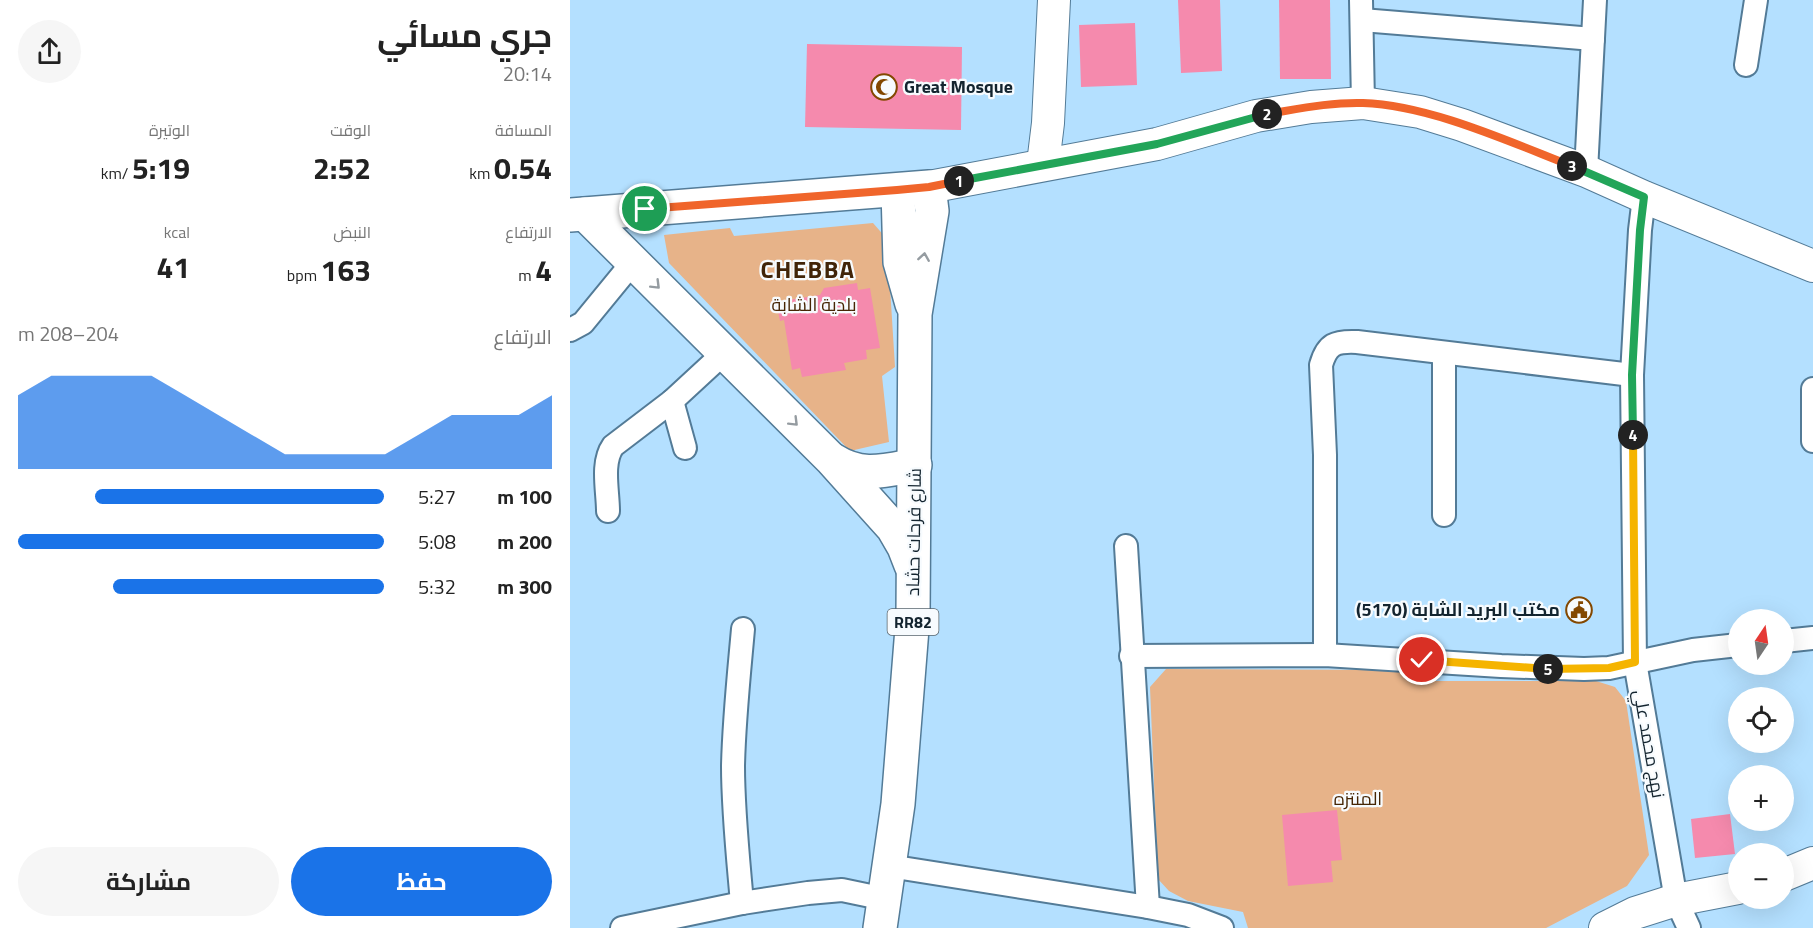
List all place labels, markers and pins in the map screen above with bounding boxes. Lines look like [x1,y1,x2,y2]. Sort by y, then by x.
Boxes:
mosque icon: Great Mosque [869,72,899,102]
place label: Great Mosque [904,73,1013,100]
pin: 2 [1252,99,1282,129]
pin: 3 [1557,151,1587,181]
pin: 1 [944,166,974,196]
pin [619,183,670,234]
pin: 4 [1618,420,1648,450]
public building icon: مكتب البريد الشابة (5170) [1564,595,1594,625]
place label: مكتب البريد الشابة (5170) [1356,596,1560,623]
pin [1396,634,1447,685]
pin: 5 [1533,654,1563,684]

